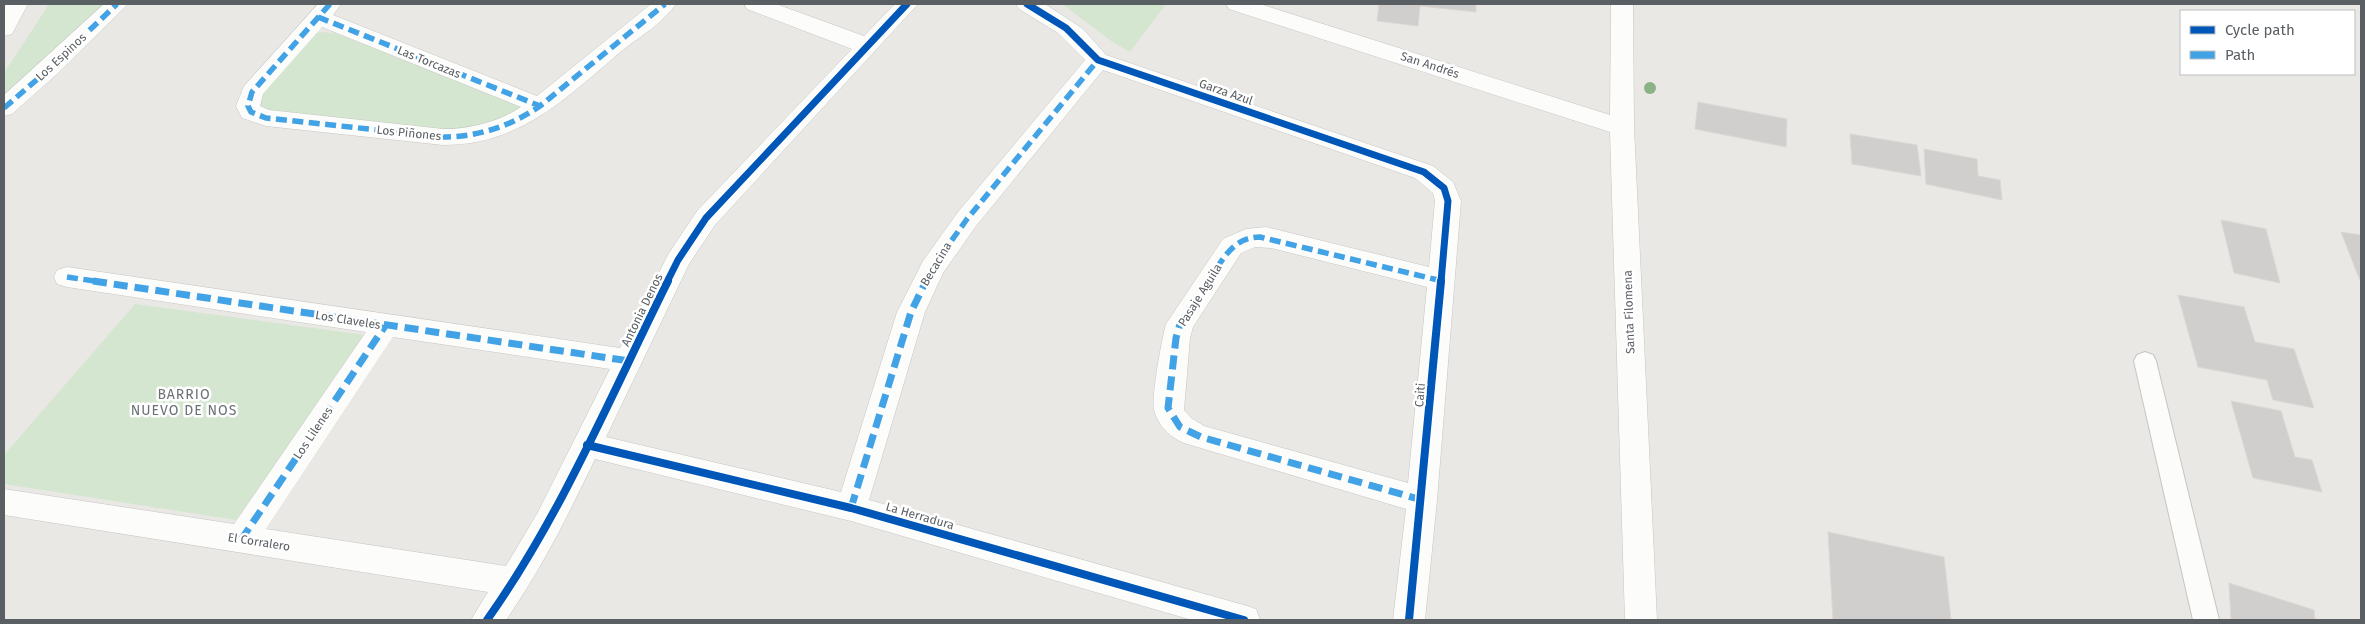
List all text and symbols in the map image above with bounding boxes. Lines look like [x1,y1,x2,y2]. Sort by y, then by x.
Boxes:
legend [2180,10,2355,75]
text: Cycle path [2225,21,2295,39]
street label: Los Espinos [33,30,89,84]
street label: Las Torcazas [395,43,463,81]
text: Path [2225,46,2255,64]
street label: San Andrés [1399,49,1461,81]
street label: Garza Azul [1197,76,1255,108]
street label: Los Piñones [376,123,442,143]
street label: Becacina [917,240,955,288]
street label: Pasaje Aguila [1175,261,1225,329]
street label: Santa Filomena [1621,270,1637,354]
street label: Antonia Denos [618,271,666,349]
street label: Los Claveles [314,308,382,332]
street label: Caiti [1412,382,1428,408]
district label: BARRIO NUEVO DE NOS [131,386,237,419]
street label: Los Lilenes [290,404,336,462]
street label: La Herradura [884,500,956,532]
street label: El Corralero [227,530,291,554]

